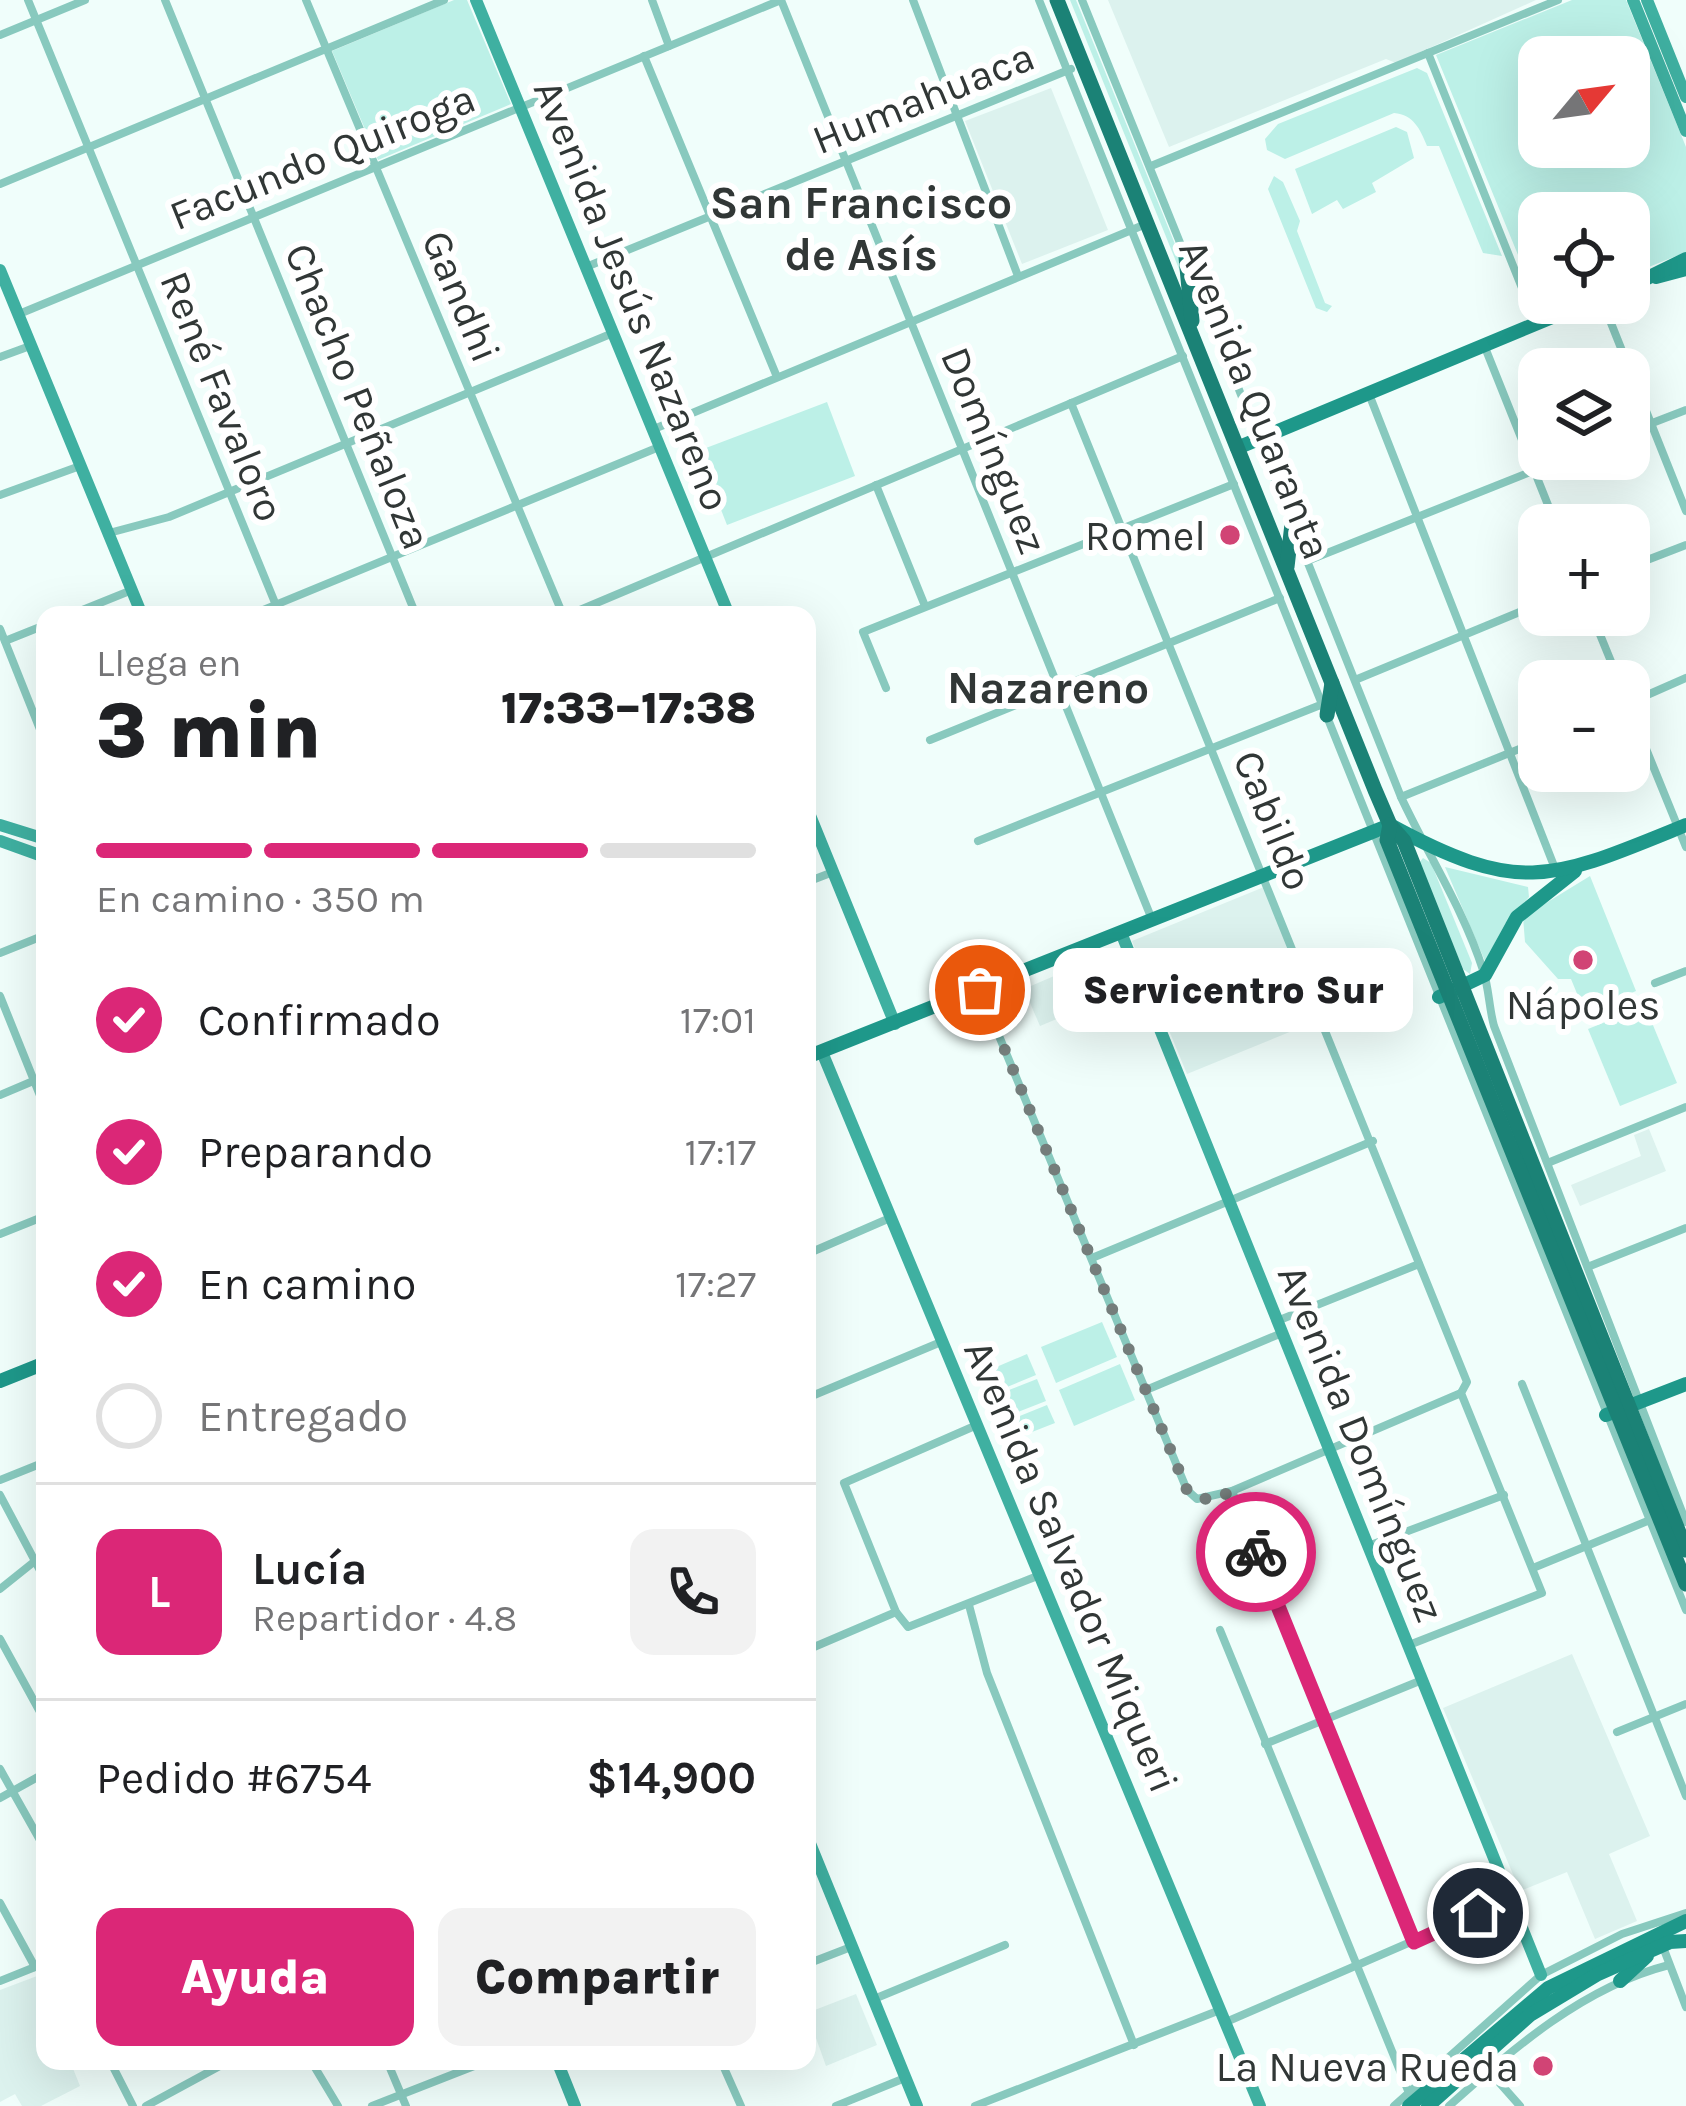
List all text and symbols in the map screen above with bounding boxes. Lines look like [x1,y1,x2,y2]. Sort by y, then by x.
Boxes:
street label: Humahuaca [805,31,1042,165]
north arrow [1518,36,1650,168]
map controls [1518,36,1650,792]
street label: Facundo Quiroga [162,73,482,241]
street label: Avenida Jesús Nazareno [523,73,741,518]
district label: San Francisco de Asís [710,177,1012,281]
button: locate [1518,192,1650,324]
street label: Gandhi [411,223,511,370]
street label: Avenida Quaranta [1168,232,1342,566]
street label: Chacho Peñaloza [274,236,442,557]
street label: René Favaloro [149,264,295,529]
street label: Domínguez [930,340,1058,561]
button: layers [1518,348,1650,480]
button: + [1518,504,1650,636]
place label: Romel [1085,511,1206,561]
marker: Romel [1217,522,1243,548]
text: Llega en [96,640,242,686]
button: − [1518,660,1650,792]
district label: Nazareno [947,662,1149,714]
text: 17:33–17:38 [501,682,756,734]
text: 3 min [96,685,321,777]
street label: Cabildo [1223,743,1324,897]
text: En camino · 350 m [96,876,425,922]
pin [929,939,1031,1041]
marker: Nápoles [1570,947,1596,973]
callout: Servicentro Sur [1052,948,1412,1032]
icon: bag [947,957,1013,1023]
text: Servicentro Sur [1083,967,1383,1013]
place label: Nápoles [1506,980,1660,1030]
icon: check [96,987,162,1053]
text: Confirmado [198,994,441,1046]
text: 17:01 [680,997,756,1043]
icon: check [96,1119,162,1185]
text: Preparando [198,1126,433,1178]
text: 17:17 [685,1129,756,1175]
icon: check [96,1251,162,1317]
text: En camino [198,1258,416,1310]
street label: Avenida Domínguez [1267,1258,1455,1629]
text: 17:27 [675,1261,756,1307]
street label: Avenida Salvador Miqueri [953,1333,1189,1800]
text: Entregado [198,1390,408,1442]
courier [1196,1492,1316,1612]
icon: bike [1223,1519,1289,1585]
button: phone [630,1529,756,1655]
text: Lucía [252,1543,367,1595]
text: L [148,1566,170,1618]
text: Repartidor · 4.8 [252,1595,517,1641]
text: Pedido #6754 [96,1752,372,1804]
text: $14,900 [586,1752,756,1804]
pin [1427,1862,1529,1964]
icon: home [1445,1880,1511,1946]
button: Ayuda [96,1908,414,2046]
button: Compartir [438,1908,756,2046]
place label: La Nueva Rueda [1216,2042,1519,2092]
marker: La Nueva Rueda [1530,2053,1556,2079]

